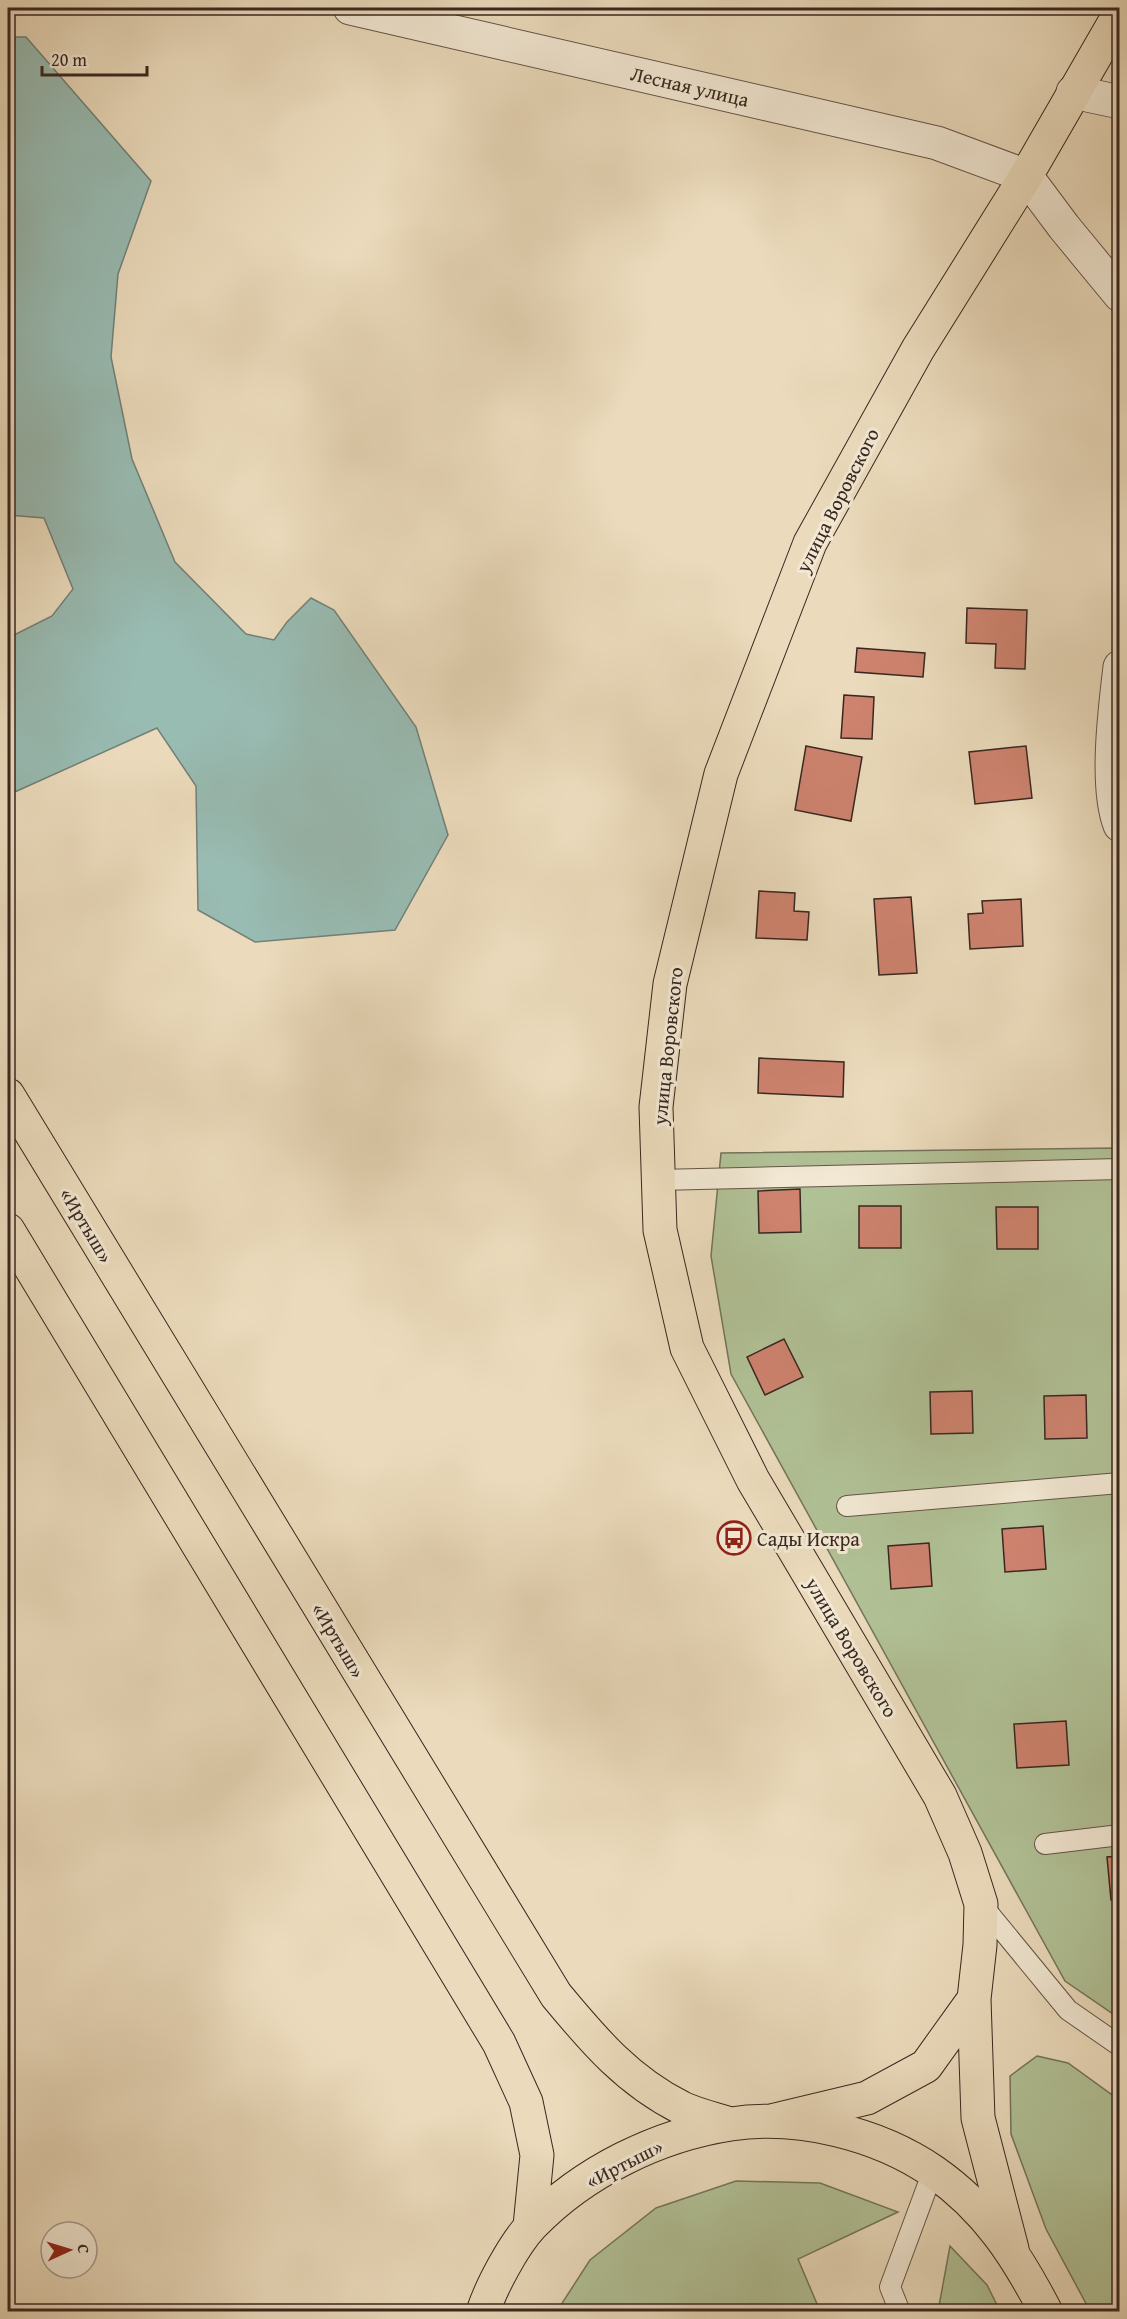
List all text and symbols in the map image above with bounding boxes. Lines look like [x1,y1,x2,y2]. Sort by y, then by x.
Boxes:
scale bar [42,39,147,77]
text: 20 m [51,46,87,73]
street label: Лесная улица [628,58,752,114]
street label: улица Воровского [788,423,886,578]
street label: улица Воровского [644,965,690,1128]
street label: «Иртыш» [53,1182,121,1268]
bus stop icon: Сады Искра [716,1520,752,1556]
place label: Сады Искра [757,1524,860,1553]
street label: улица Воровского [798,1571,905,1723]
street label: «Иртыш» [305,1597,373,1683]
street label: «Иртыш» [580,2131,668,2195]
north arrow [39,2220,99,2280]
text: С [72,2244,96,2254]

